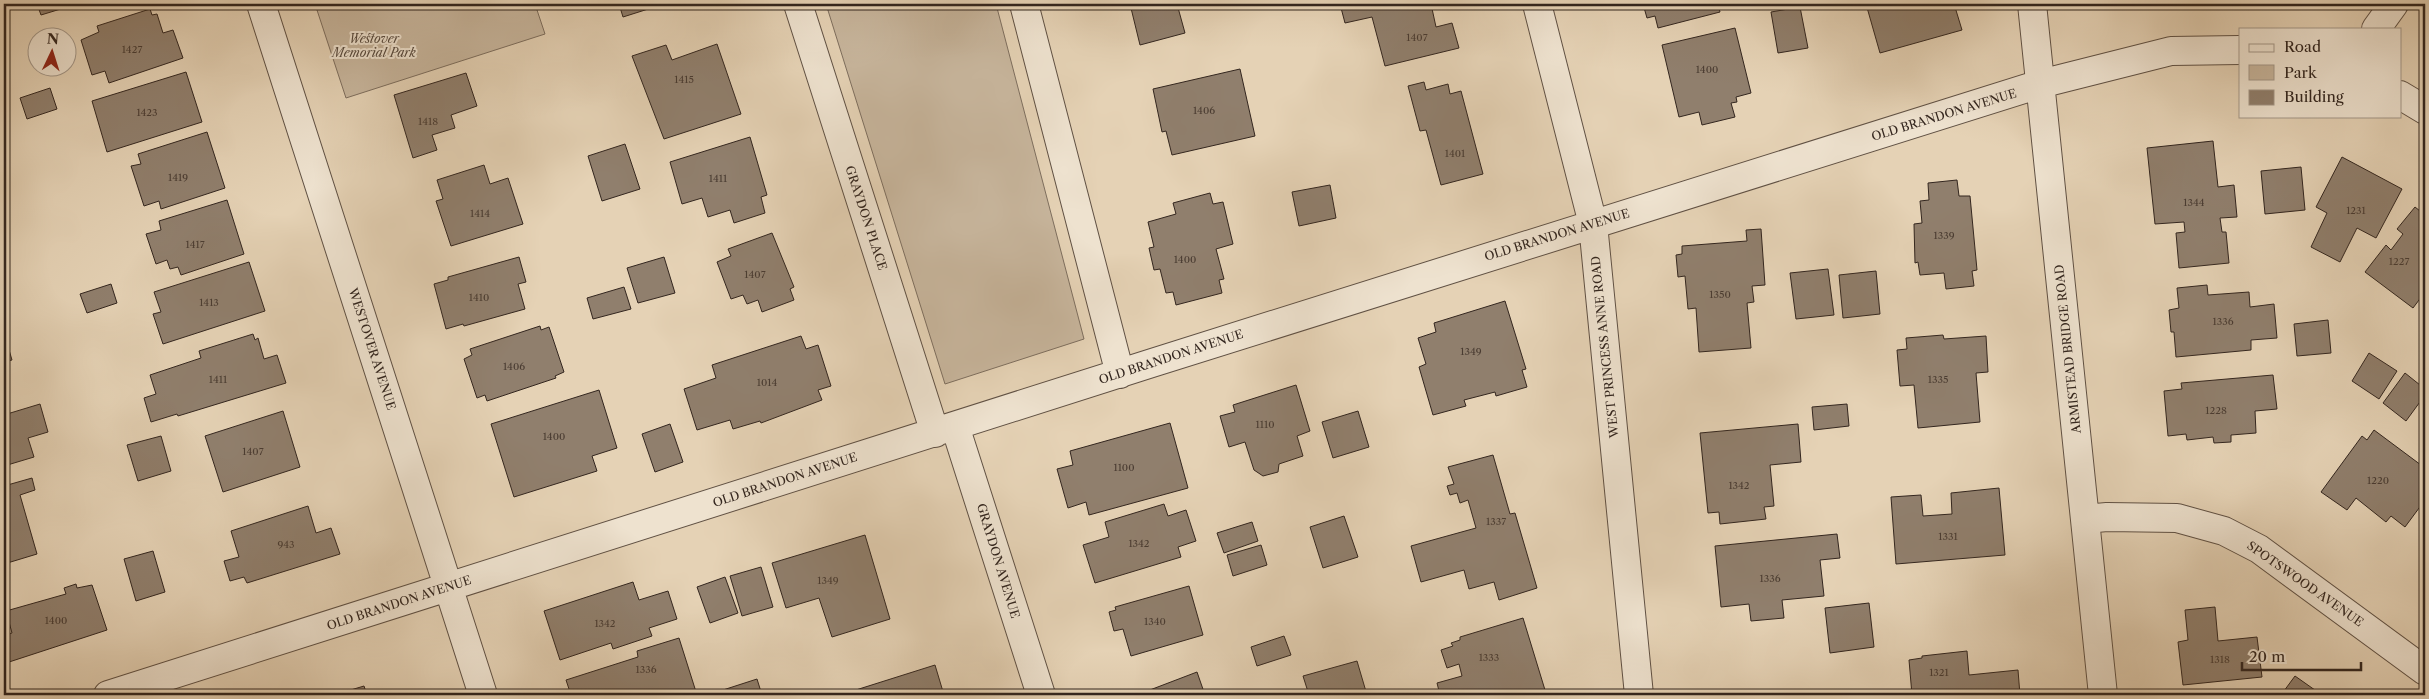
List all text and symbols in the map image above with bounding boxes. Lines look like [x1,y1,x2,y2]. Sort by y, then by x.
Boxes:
north arrow [28,28,78,78]
legend [2239,28,2402,118]
text: N [46,30,60,48]
park label: Westover Memorial Park [330,31,417,60]
house number: 1407 [1406,31,1428,44]
text: Road [2284,37,2321,56]
house number: 1427 [122,43,142,56]
house number: 1400 [1696,63,1718,76]
text: Park [2284,63,2318,82]
house number: 1415 [674,73,694,86]
street label: OLD BRANDON AVENUE [1869,85,2018,144]
text: Building [2284,87,2344,106]
house number: 1406 [1193,104,1215,117]
house number: 1423 [136,106,158,119]
house number: 1418 [418,115,438,128]
house number: 1401 [1445,147,1466,160]
street label: GRAYDON PLACE [842,164,891,272]
house number: 1419 [168,171,188,184]
house number: 1411 [709,172,728,185]
house number: 1344 [2183,196,2205,209]
house number: 1231 [2346,204,2367,217]
street label: OLD BRANDON AVENUE [1482,205,1631,264]
house number: 1414 [470,207,490,220]
house number: 1339 [1933,229,1955,242]
house number: 1417 [185,238,205,251]
house number: 1400 [1174,253,1196,266]
street label: WEST PRINCESS ANNE ROAD [1587,255,1622,440]
house number: 1227 [2389,255,2409,268]
street label: ARMISTEAD BRIDGE ROAD [2051,264,2084,435]
house number: 1407 [744,268,766,281]
street label: WESTOVER AVENUE [345,285,399,412]
house number: 1350 [1709,288,1731,301]
house number: 1410 [469,291,489,304]
house number: 1413 [199,296,219,309]
house number: 1336 [2212,315,2234,328]
street label: OLD BRANDON AVENUE [1097,326,1245,387]
house number: 1349 [1460,345,1482,358]
house number: 1406 [503,360,525,373]
house number: 1411 [209,373,228,386]
house number: 1335 [1928,373,1948,386]
house number: 1014 [757,376,777,389]
house number: 1228 [2205,404,2227,417]
house number: 1110 [1256,418,1274,431]
house number: 1400 [543,430,565,443]
house number: 1407 [242,445,264,458]
street label: OLD BRANDON AVENUE [711,449,859,510]
house number: 1100 [1113,461,1135,474]
house number: 1220 [2367,474,2389,487]
house number: 1342 [1728,479,1750,492]
street label: GRAYDON AVENUE [974,502,1023,620]
house number: 1337 [1486,515,1506,528]
house number: 1331 [1938,530,1959,543]
house number: 1342 [1128,537,1150,550]
house number: 943 [277,538,295,551]
street label: SPOTSWOOD AVENUE [2244,538,2366,629]
street label: OLD BRANDON AVENUE [325,572,473,633]
house number: 1336 [1759,572,1781,585]
house number: 1349 [817,574,839,587]
house number: 1400 [45,614,67,627]
house number: 1340 [1144,615,1166,628]
house number: 1342 [594,617,616,630]
scale bar [2242,639,2360,671]
text: 20 m [2249,647,2285,666]
house number: 1333 [1479,651,1499,664]
house number: 1318 [2210,653,2230,666]
house number: 1336 [635,663,657,676]
house number: 1321 [1929,666,1950,679]

